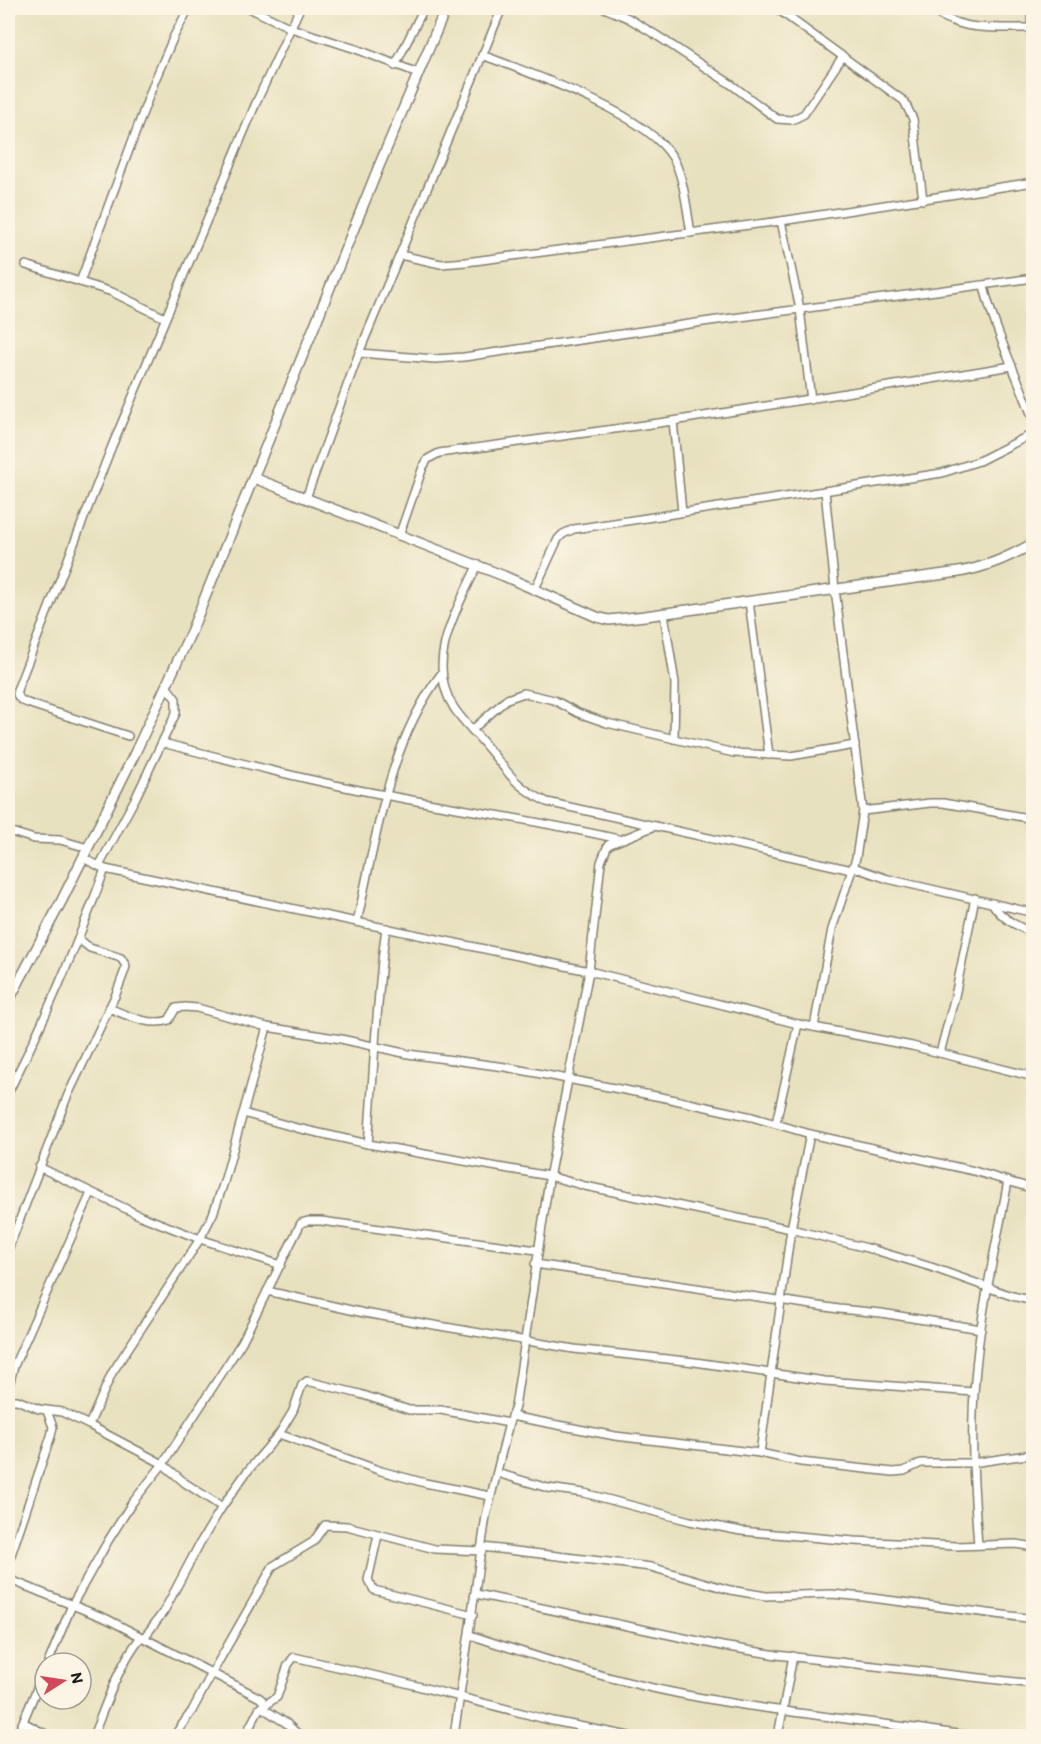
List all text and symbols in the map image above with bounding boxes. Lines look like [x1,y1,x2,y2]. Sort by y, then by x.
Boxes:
north arrow [33,1651,93,1711]
text: N [67,1671,88,1685]

